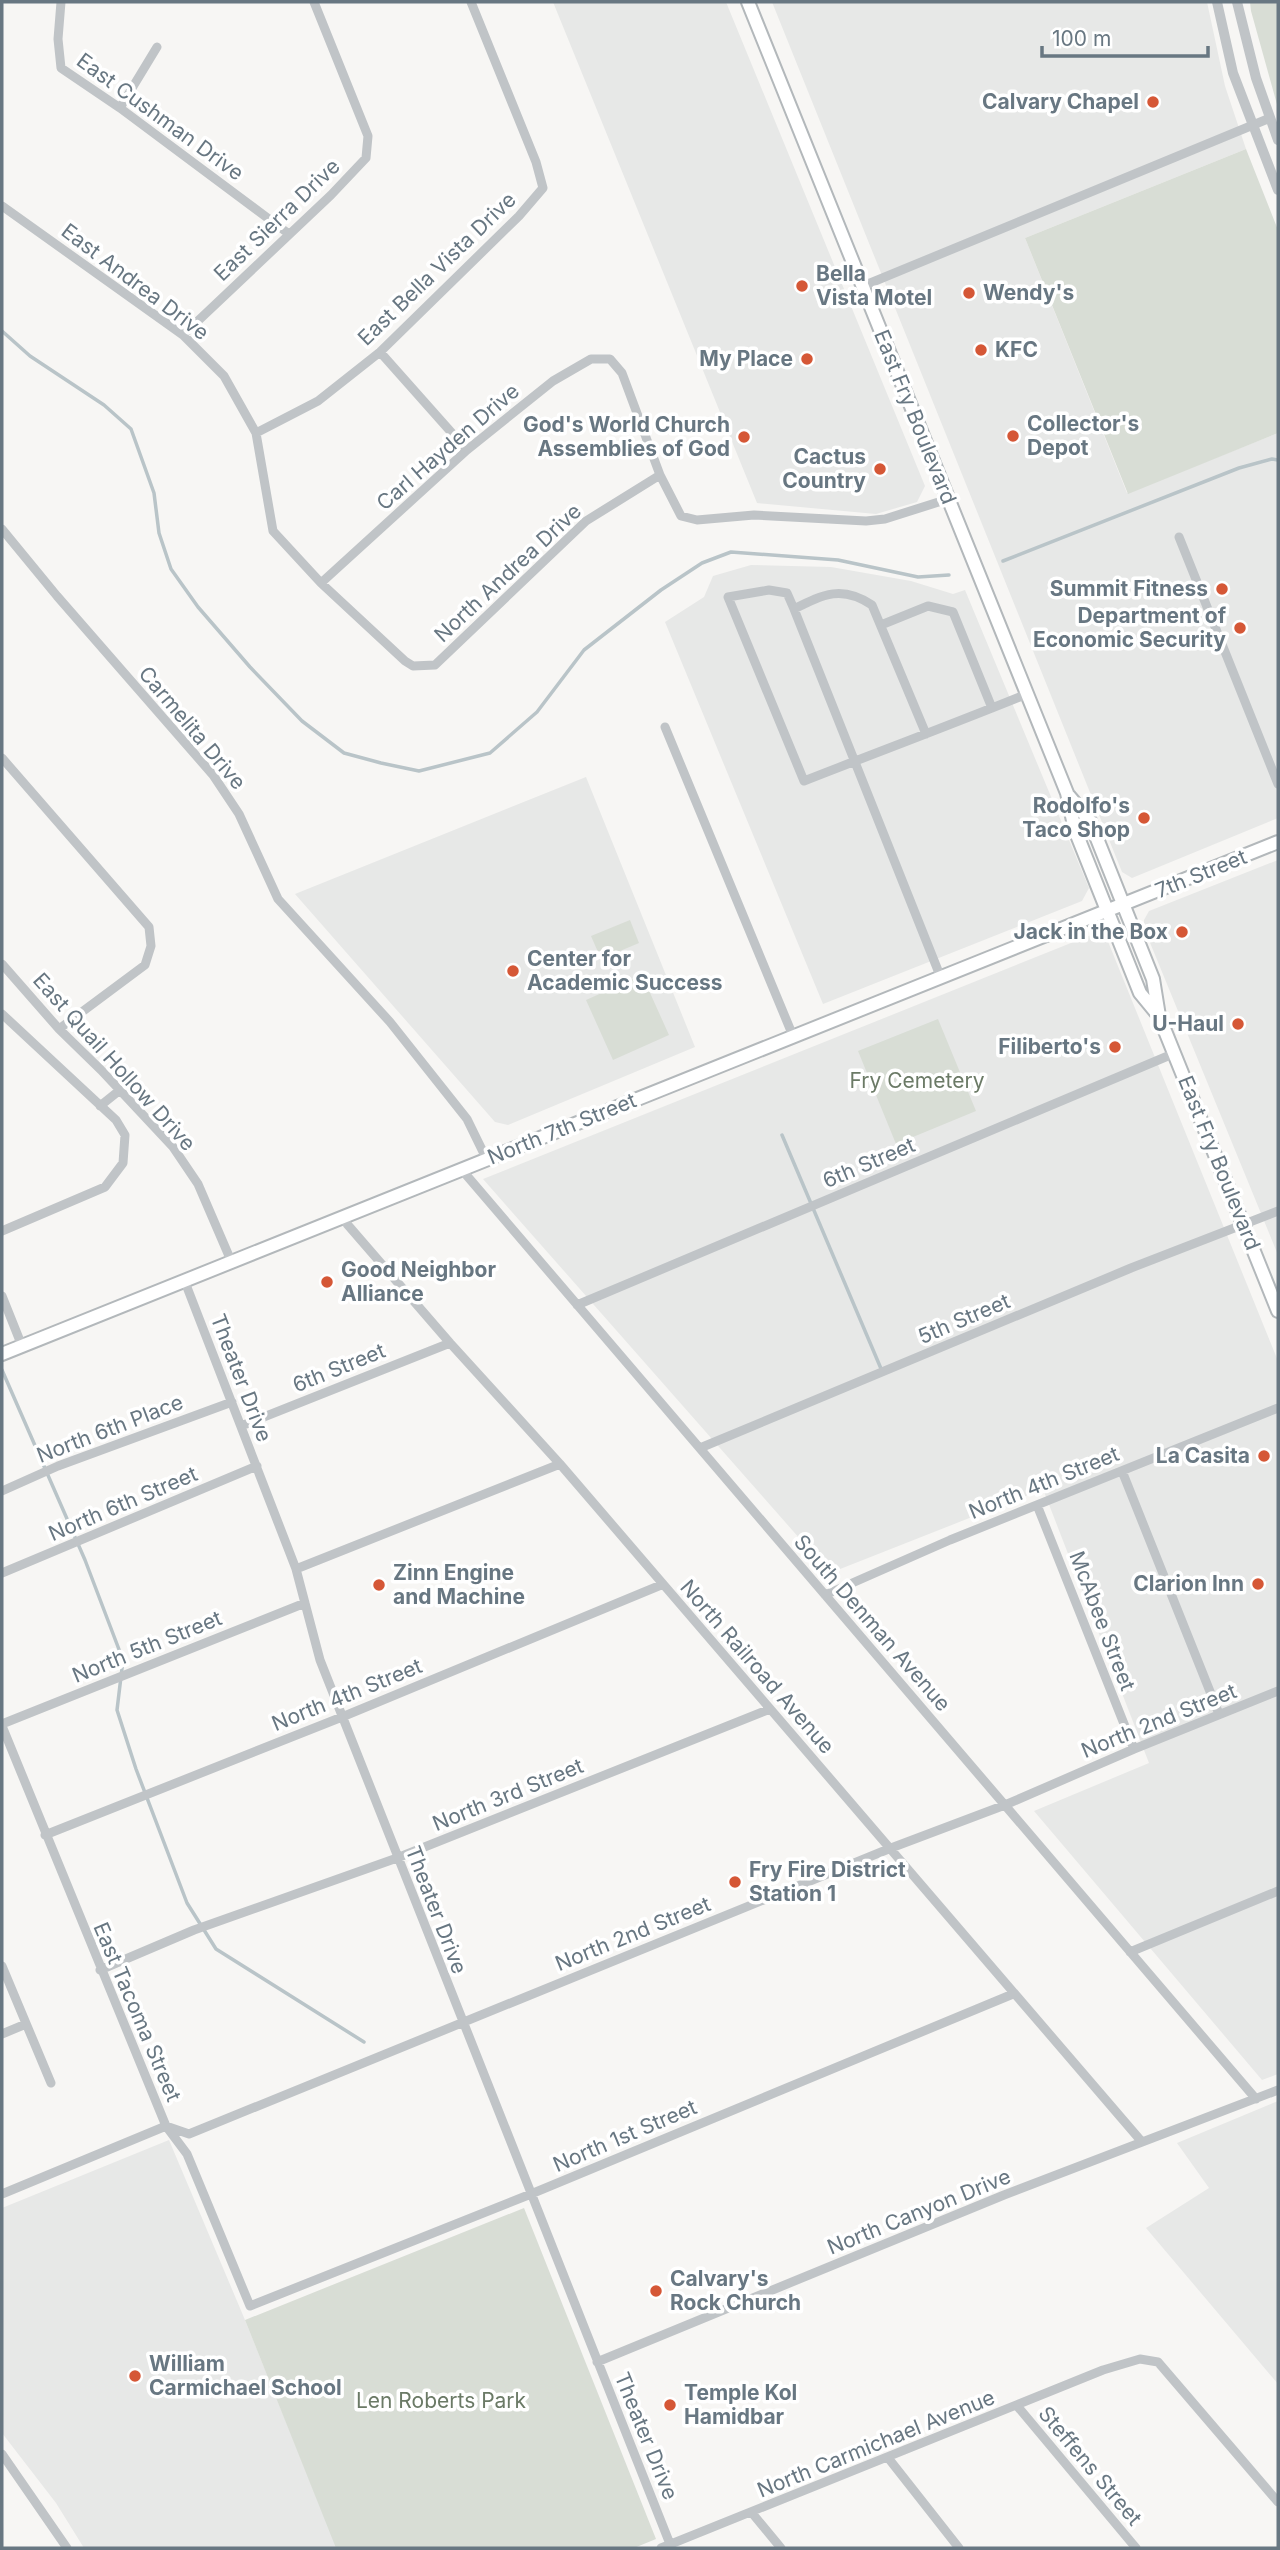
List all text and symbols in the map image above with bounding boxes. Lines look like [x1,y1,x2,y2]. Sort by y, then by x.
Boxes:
scale bar [1042,14,1208,58]
text: 100 m [1052,26,1111,51]
street label: East Cushman Drive [72,48,249,186]
place label: Calvary Chapel [982,89,1139,114]
marker: Calvary Chapel [1145,94,1161,110]
street label: East Sierra Drive [209,153,345,286]
street label: East Bella Vista Drive [353,187,521,350]
street label: East Andrea Drive [57,218,214,345]
place label: Bella Vista Motel [816,261,932,310]
marker: Bella Vista Motel [794,278,810,294]
place label: Wendy's [983,280,1074,305]
marker: Wendy's [961,285,977,301]
street label: East Fry Boulevard [869,326,962,508]
place label: KFC [995,337,1038,362]
marker: KFC [973,342,989,358]
place label: My Place [699,346,793,371]
marker: My Place [799,351,815,367]
street label: Carl Hayden Drive [371,378,524,515]
place label: Collector's Depot [1027,411,1139,460]
place label: God's World Church Assemblies of God [523,412,730,461]
marker: Collector's Depot [1005,428,1021,444]
marker: God's World Church Assemblies of God [736,429,752,445]
place label: Cactus Country [782,444,866,493]
marker: Cactus Country [872,461,888,477]
street label: North Andrea Drive [429,498,586,647]
place label: Summit Fitness [1050,576,1208,601]
marker: Summit Fitness [1214,581,1230,597]
place label: Department of Economic Security [1033,603,1227,652]
marker: Department of Economic Security [1232,620,1248,636]
street label: Carmelita Drive [134,661,251,794]
place label: Rodolfo's Taco Shop [1022,793,1130,842]
marker: Rodolfo's Taco Shop [1136,810,1152,826]
street label: 7th Street [1151,844,1250,903]
place label: Jack in the Box [1013,919,1168,944]
marker: Jack in the Box [1174,924,1190,940]
place label: Center for Academic Success [527,946,722,995]
marker: Center for Academic Success [505,963,521,979]
street label: East Quail Hollow Drive [28,968,201,1156]
place label: U-Haul [1152,1011,1224,1036]
marker: U-Haul [1230,1016,1246,1032]
place label: Filiberto's [998,1034,1101,1059]
marker: Filiberto's [1107,1039,1123,1055]
park label: Fry Cemetery [850,1068,985,1093]
street label: East Fry Boulevard [1173,1072,1266,1254]
street label: North 7th Street [484,1087,640,1170]
street label: 6th Street [819,1132,919,1193]
place label: Good Neighbor Alliance [341,1257,496,1306]
marker: Good Neighbor Alliance [319,1274,335,1290]
street label: 5th Street [914,1288,1014,1349]
street label: Theater Drive [206,1310,277,1445]
street label: 6th Street [289,1338,389,1397]
street label: North 6th Place [33,1389,186,1468]
street label: North 4th Street [965,1441,1123,1524]
place label: La Casita [1156,1443,1250,1468]
marker: La Casita [1256,1448,1272,1464]
street label: North 6th Street [45,1461,201,1546]
street label: South Denman Avenue [789,1529,956,1716]
street label: McAbee Street [1064,1548,1141,1694]
place label: Zinn Engine and Machine [393,1560,525,1609]
place label: Clarion Inn [1133,1571,1244,1596]
street label: North Railroad Avenue [675,1575,840,1759]
marker: Clarion Inn [1250,1576,1266,1592]
marker: Zinn Engine and Machine [371,1577,387,1593]
street label: North 5th Street [68,1605,225,1688]
street label: North 4th Street [268,1653,426,1736]
street label: North 2nd Street [1078,1678,1240,1763]
street label: North 3rd Street [429,1753,587,1836]
street label: Theater Drive [401,1842,472,1977]
place label: Fry Fire District Station 1 [749,1857,906,1906]
marker: Fry Fire District Station 1 [727,1874,743,1890]
street label: North 2nd Street [552,1891,714,1976]
street label: East Tacoma Street [88,1919,187,2105]
street label: North 1st Street [549,2094,700,2177]
street label: North Canyon Drive [824,2163,1014,2260]
place label: Calvary's Rock Church [670,2266,801,2315]
marker: Calvary's Rock Church [648,2283,664,2299]
place label: William Carmichael School [149,2351,342,2400]
marker: William Carmichael School [127,2368,143,2384]
street label: Theater Drive [610,2369,683,2503]
place label: Temple Kol Hamidbar [684,2380,797,2429]
street label: North Carmichael Avenue [753,2384,998,2503]
park label: Len Roberts Park [356,2388,527,2413]
marker: Temple Kol Hamidbar [662,2397,678,2413]
street label: Steffens Street [1033,2401,1147,2530]

